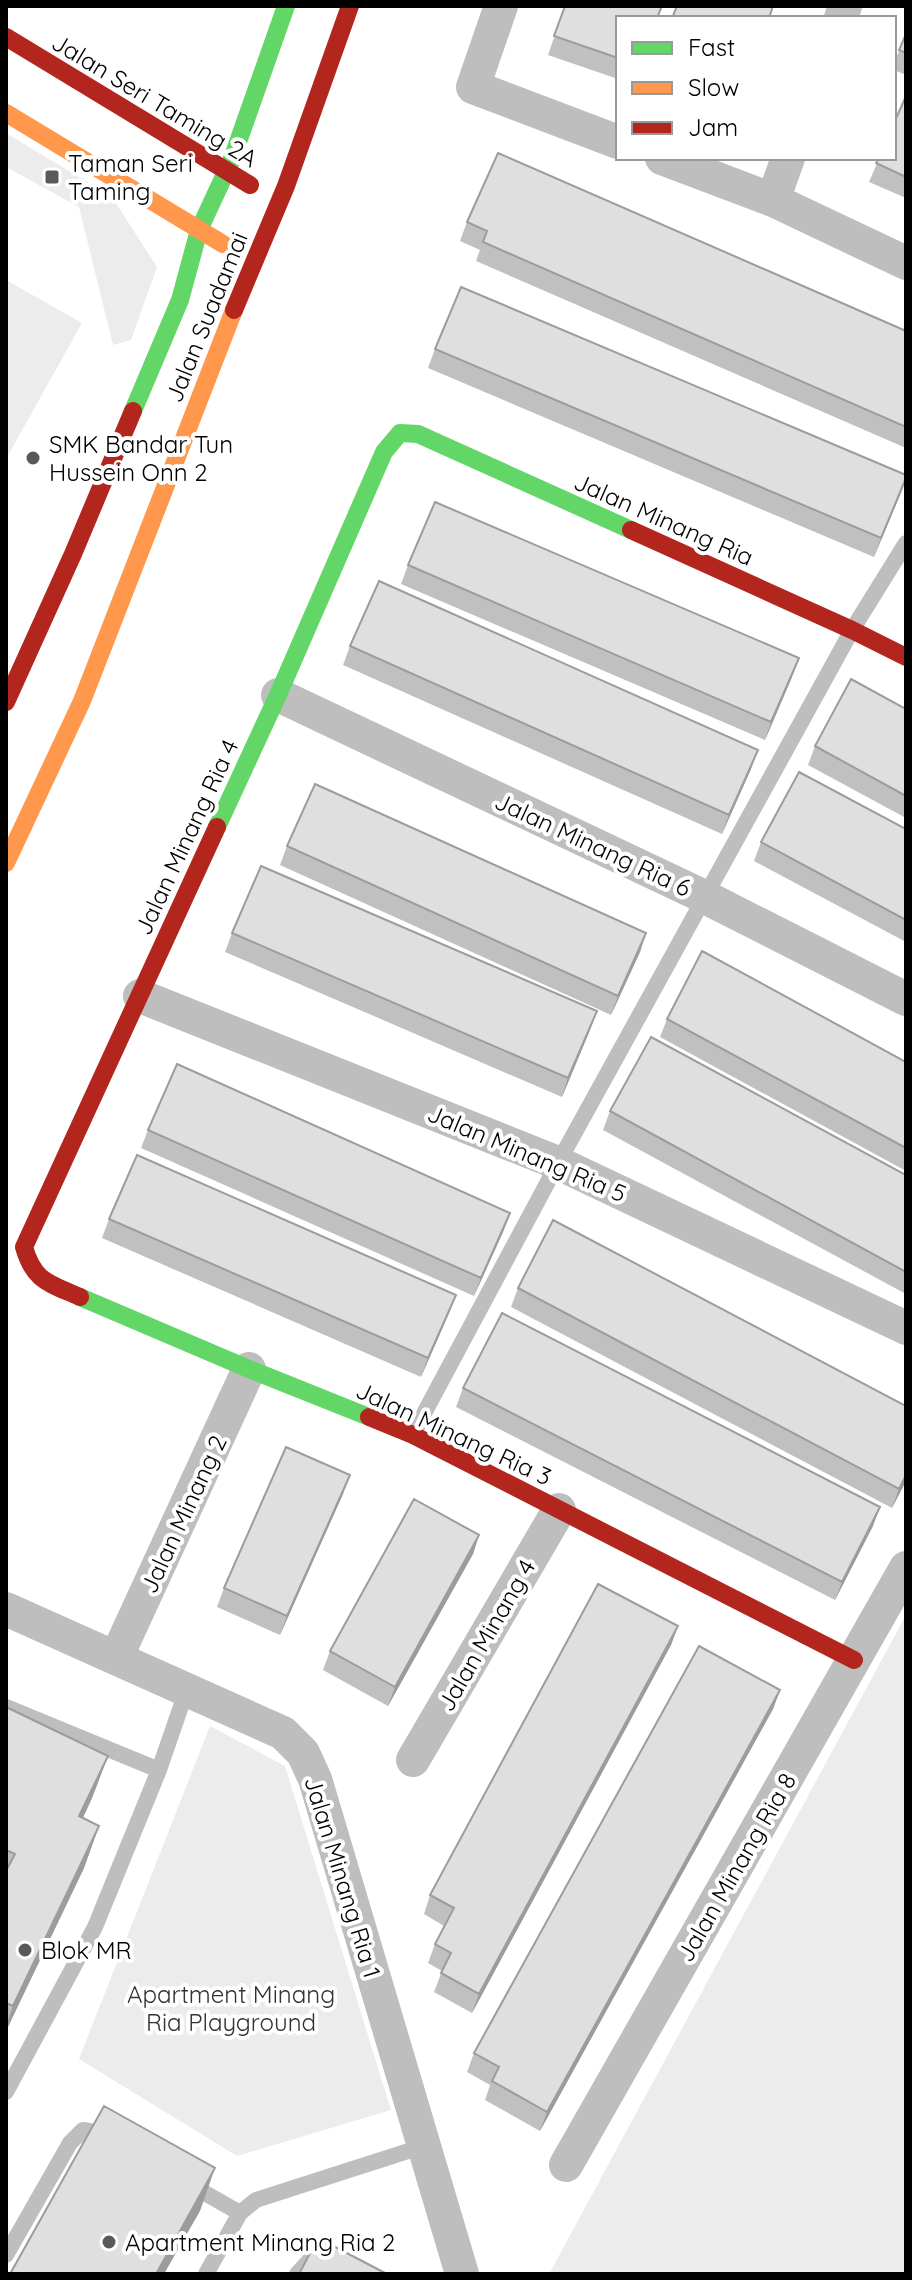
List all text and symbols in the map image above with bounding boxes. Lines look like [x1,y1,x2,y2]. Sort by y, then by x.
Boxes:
legend [616,16,896,160]
street label: Jalan Seri Taming 2A [47,27,263,173]
text: Fast [688,32,735,62]
text: Slow [688,72,739,102]
text: Jam [688,112,738,142]
place label: Taman Seri Taming [68,148,193,206]
marker: Taman Seri Taming [43,168,61,186]
street label: Jalan Suadamai [158,227,254,407]
place label: SMK Bandar Tun Hussein Onn 2 [49,429,233,487]
marker: SMK Bandar Tun Hussein Onn 2 [24,449,42,467]
street label: Jalan Minang Ria [570,466,758,572]
street label: Jalan Minang Ria 4 [127,734,245,940]
street label: Jalan Minang Ria 6 [490,785,696,903]
street label: Jalan Minang Ria 5 [423,1098,631,1208]
street label: Jalan Minang Ria 3 [351,1375,557,1491]
street label: Jalan Minang 2 [133,1430,233,1598]
street label: Jalan Minang 4 [430,1554,542,1716]
street label: Jalan Minang Ria 8 [670,1767,802,1967]
street label: Jalan Minang Ria 1 [298,1773,388,1981]
place label: Blok MR [41,1935,132,1965]
marker: Blok MR [16,1941,34,1959]
park label: Apartment Minang Ria Playground [127,1979,335,2037]
place label: Apartment Minang Ria 2 [125,2227,395,2257]
marker: Apartment Minang Ria 2 [100,2233,118,2251]

